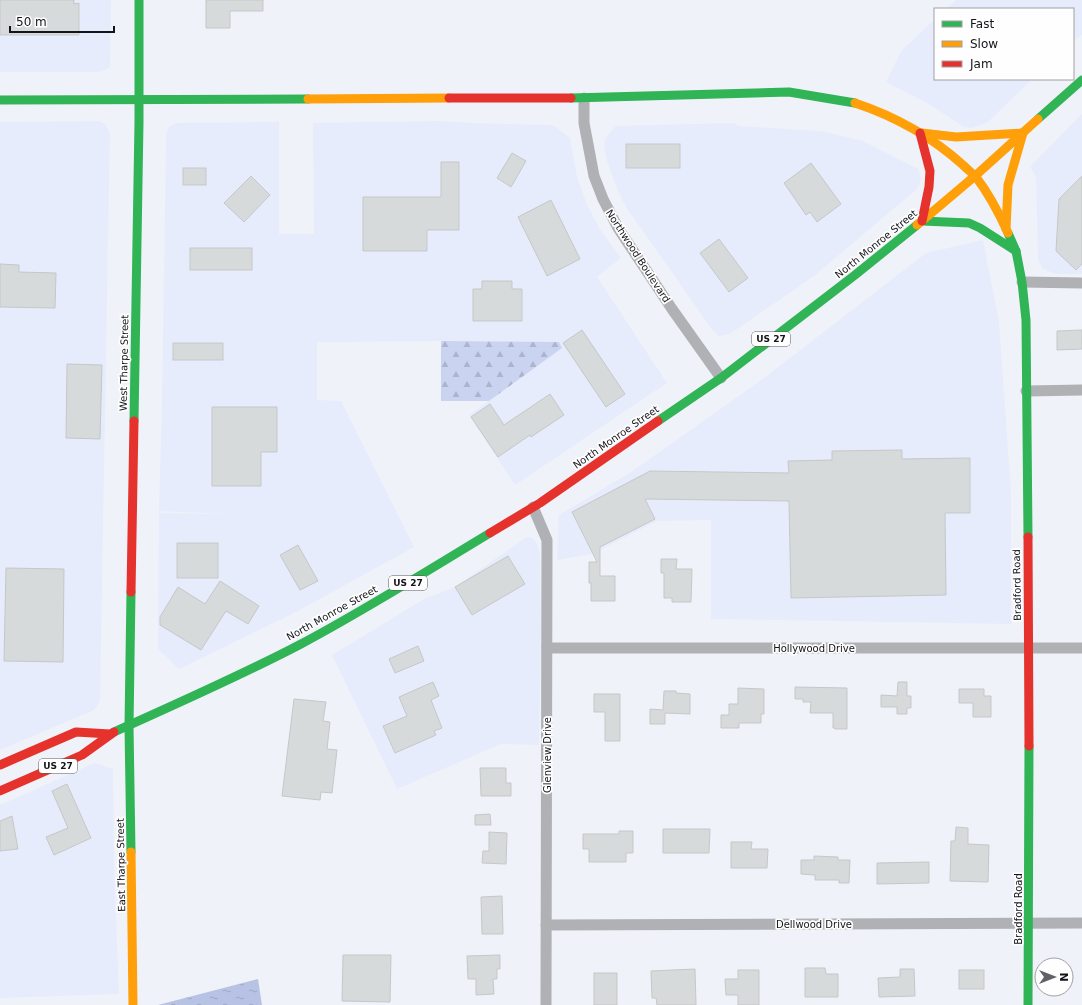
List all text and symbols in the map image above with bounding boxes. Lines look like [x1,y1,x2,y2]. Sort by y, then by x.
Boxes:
scale bar [10,8,114,34]
legend [934,8,1074,80]
text: 50 m [16,15,47,29]
text: Fast [970,17,994,31]
text: Slow [970,37,998,51]
text: Jam [969,57,993,71]
street label: Northwood Boulevard [604,208,672,304]
street label: North Monroe Street [833,208,919,280]
street label: West Tharpe Street [118,315,130,411]
road number: US 27 [752,332,790,346]
street label: North Monroe Street [571,403,661,471]
street label: Bradford Road [1011,549,1023,621]
road number: US 27 [389,576,427,590]
street label: North Monroe Street [285,583,379,643]
street label: Hollywood Drive [773,643,855,654]
street label: Glenview Drive [542,717,553,793]
road number: US 27 [39,759,77,773]
street label: East Tharpe Street [115,818,127,912]
street label: Bradford Road [1013,873,1024,945]
street label: Dellwood Drive [776,919,852,930]
north arrow [1034,957,1074,997]
text: N [1057,972,1070,982]

